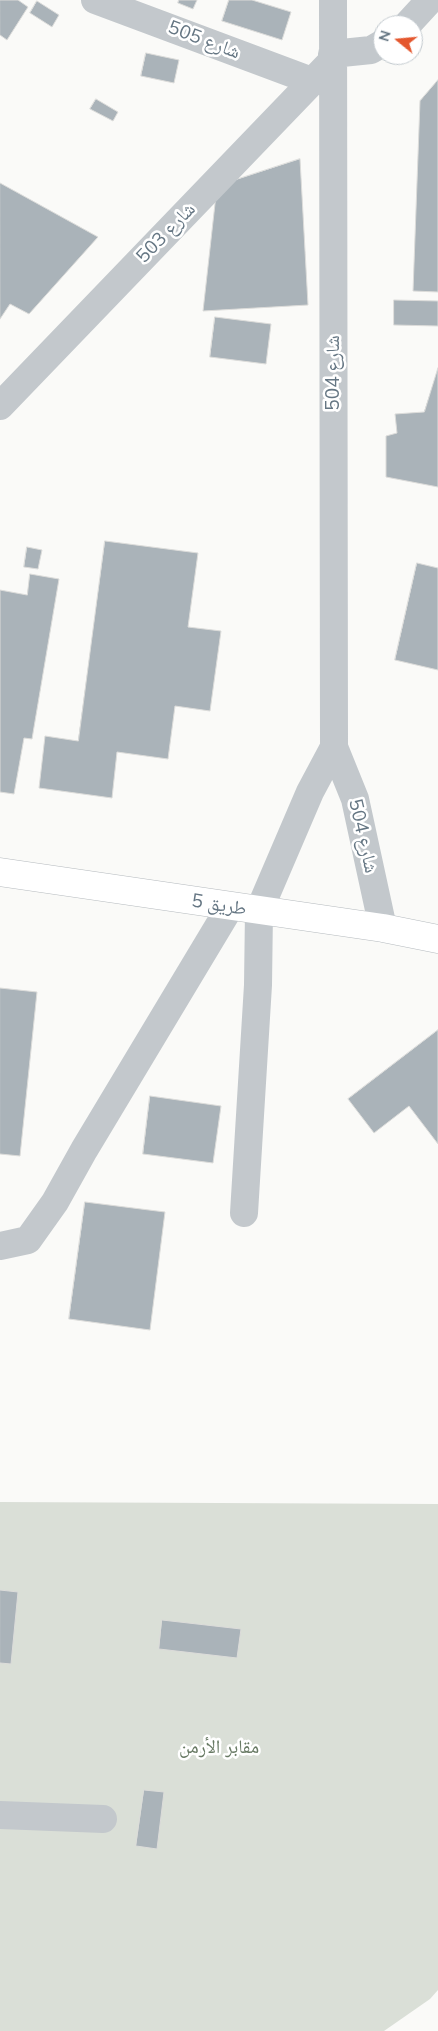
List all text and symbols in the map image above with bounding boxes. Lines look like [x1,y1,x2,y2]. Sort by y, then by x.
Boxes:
north arrow [373,15,423,65]
street label: شارع 505 [165,16,243,64]
text: N [374,28,395,44]
street label: شارع 503 [132,198,200,268]
street label: شارع 504 [322,335,344,411]
street label: شارع 504 [343,797,383,875]
street label: طريق 5 [190,889,248,921]
park label: مقابر الأرمن [179,1736,259,1758]

